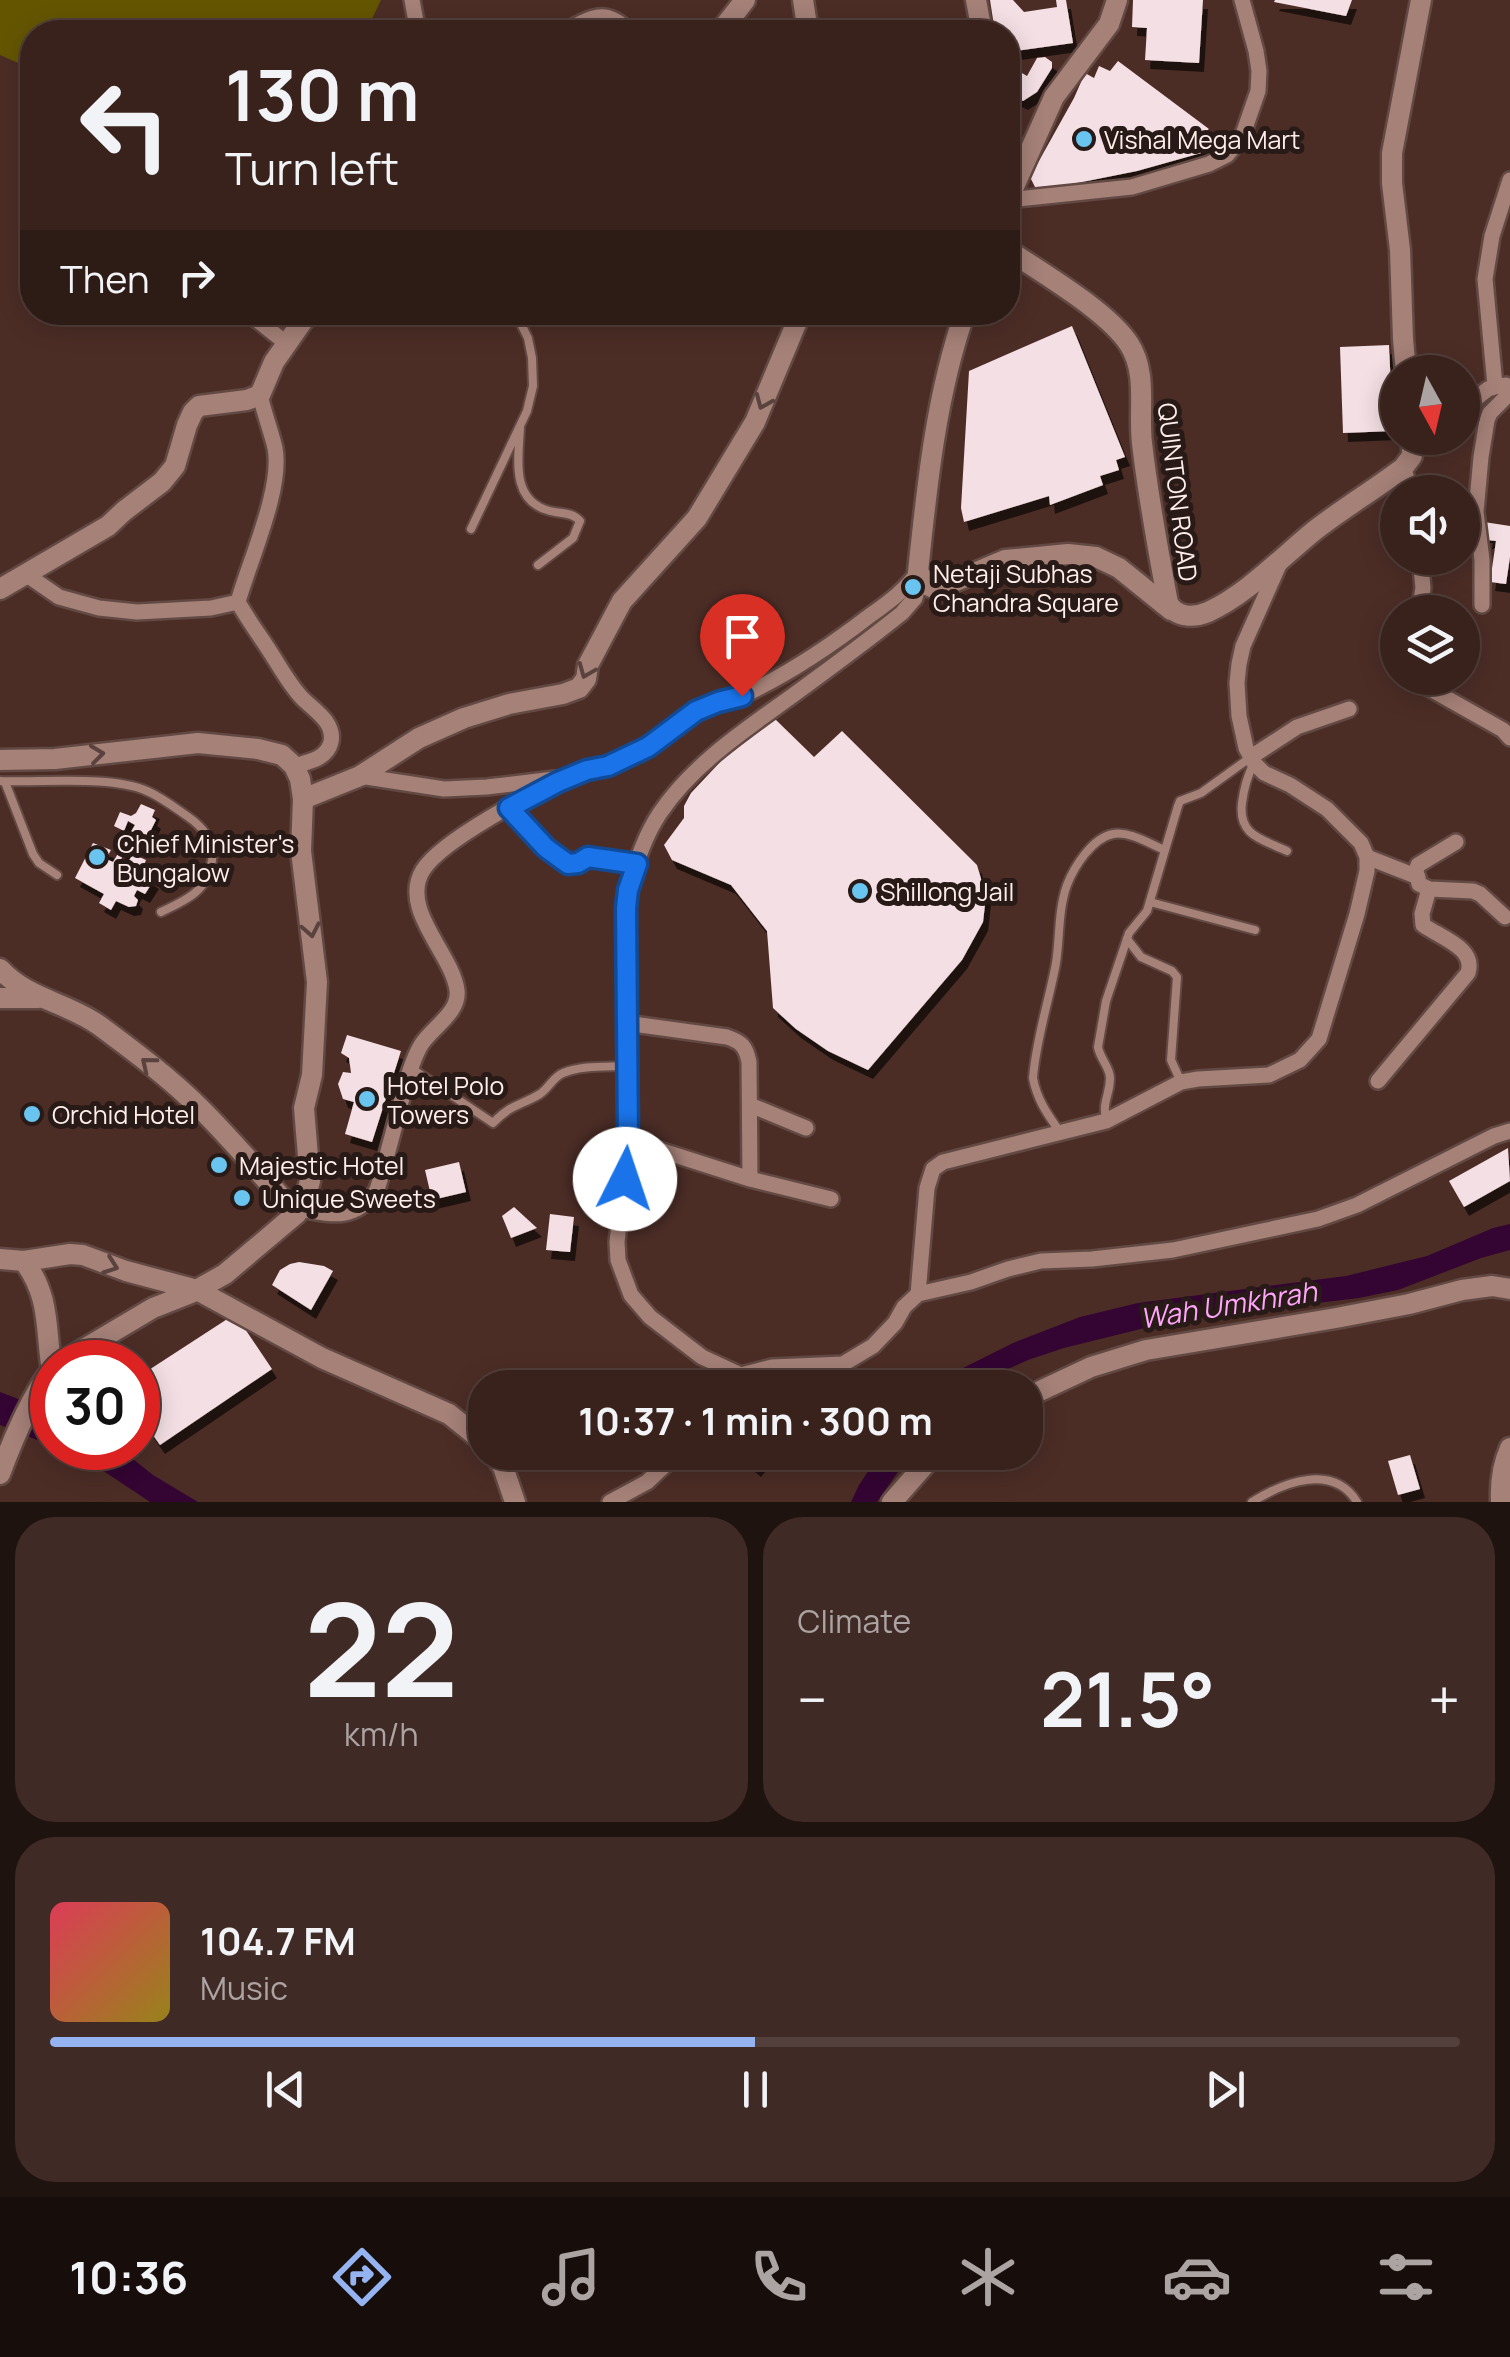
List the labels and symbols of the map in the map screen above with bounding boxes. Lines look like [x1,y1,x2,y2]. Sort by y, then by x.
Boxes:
place label: Vishal Mega Mart [1104,122,1300,157]
marker: Vishal Mega Mart [1073,128,1095,150]
north arrow [1380,355,1480,455]
one-way arrow [755,392,775,410]
street label: QUINTON ROAD [1150,401,1206,583]
place label: Netaji Subhas Chandra Square [933,556,1119,620]
marker: Netaji Subhas Chandra Square [902,576,924,598]
pin [700,594,785,697]
one-way arrow [578,662,599,679]
one-way arrow [89,744,105,765]
place label: Chief Minister's Bungalow [117,826,294,890]
marker: Chief Minister's Bungalow [86,846,108,868]
place label: Shillong Jail [880,874,1014,909]
marker: Shillong Jail [849,880,871,902]
one-way arrow [300,922,321,938]
one-way arrow [142,1058,160,1076]
place label: Hotel Polo Towers [387,1068,504,1132]
marker: Hotel Polo Towers [356,1088,378,1110]
place label: Orchid Hotel [52,1097,195,1132]
marker: Orchid Hotel [21,1103,43,1125]
position arrow [573,1127,677,1231]
place label: Majestic Hotel [239,1148,404,1183]
marker: Majestic Hotel [208,1154,230,1176]
place label: Unique Sweets [262,1181,436,1216]
marker: Unique Sweets [231,1187,253,1209]
one-way arrow [101,1254,119,1274]
water label: Wah Umkhrah [1137,1271,1320,1337]
speed limit sign: 30 [30,1340,160,1470]

